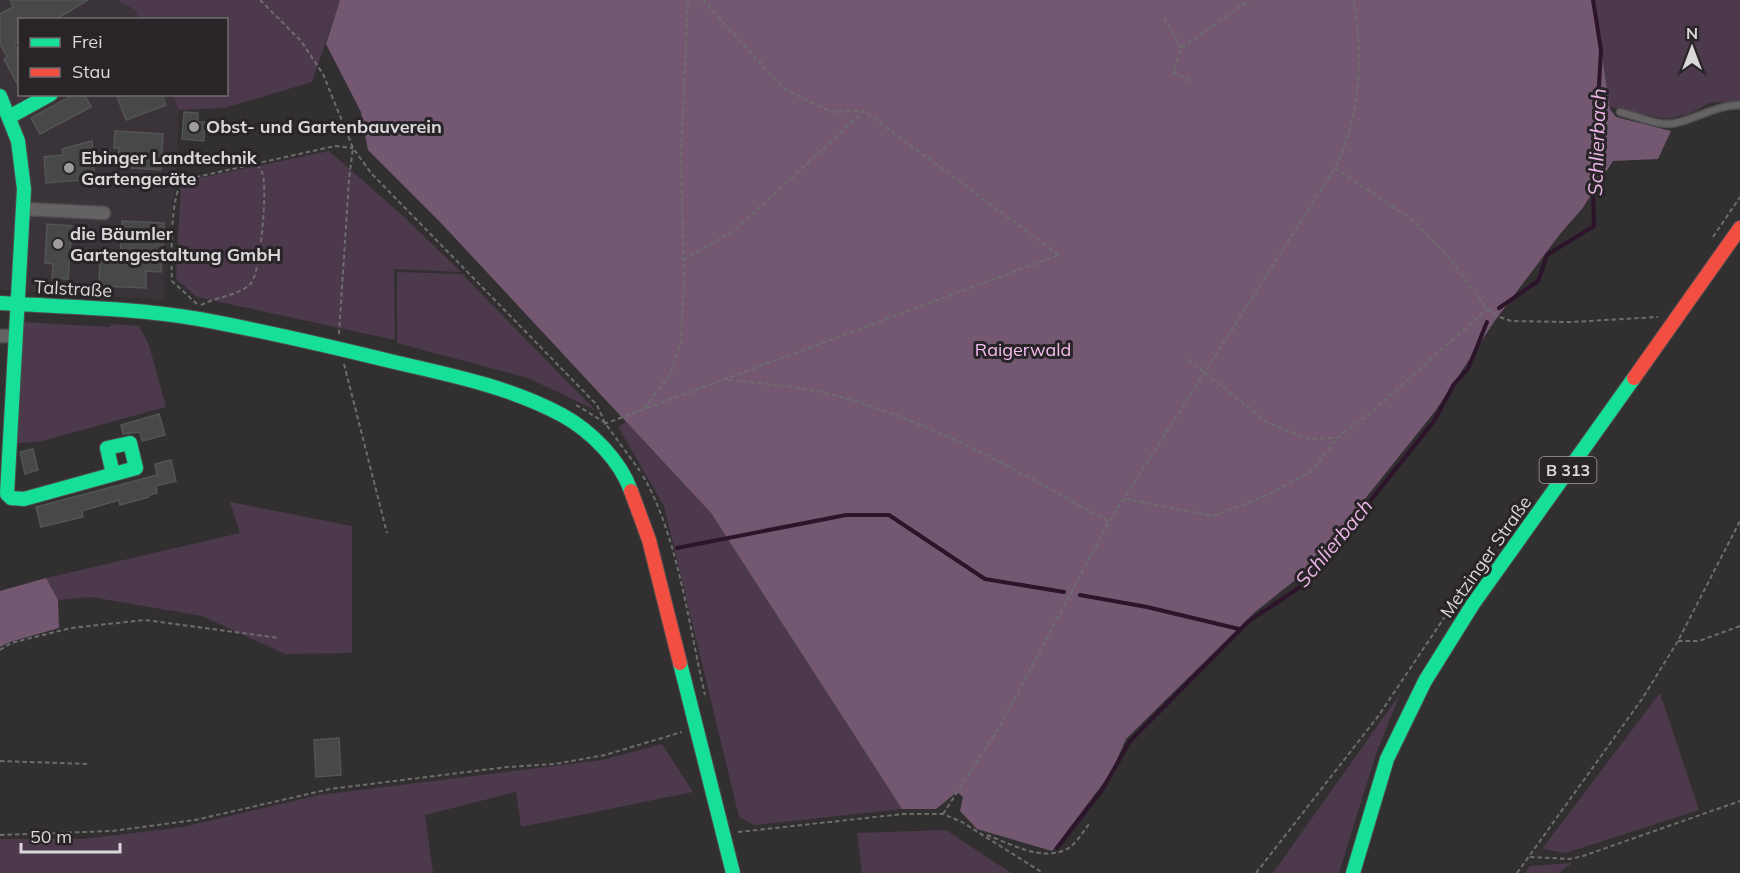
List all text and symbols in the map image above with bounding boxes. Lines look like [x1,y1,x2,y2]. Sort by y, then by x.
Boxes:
legend [18,18,228,96]
north arrow [1662,18,1722,78]
text: N [1686,23,1698,43]
text: Frei [72,30,102,53]
text: Stau [72,60,111,83]
water label: Schlierbach [1582,88,1611,196]
place label: Obst- und Gartenbauverein [206,115,442,138]
marker: Obst- und Gartenbauverein [187,120,201,134]
place label: Ebinger Landtechnik Gartengeräte [81,146,258,190]
marker: Ebinger Landtechnik Gartengeräte [62,161,76,175]
place label: die Bäumler Gartengestaltung GmbH [70,222,281,266]
marker: die Bäumler Gartengestaltung GmbH [51,237,65,251]
street label: Talstraße [33,275,113,302]
park label: Raigerwald [975,338,1071,361]
road number: B 313 [1540,457,1596,483]
street label: Metzinger Straße [1435,491,1536,622]
water label: Schlierbach [1290,494,1378,592]
scale bar [21,816,120,854]
text: 50 m [30,825,72,848]

